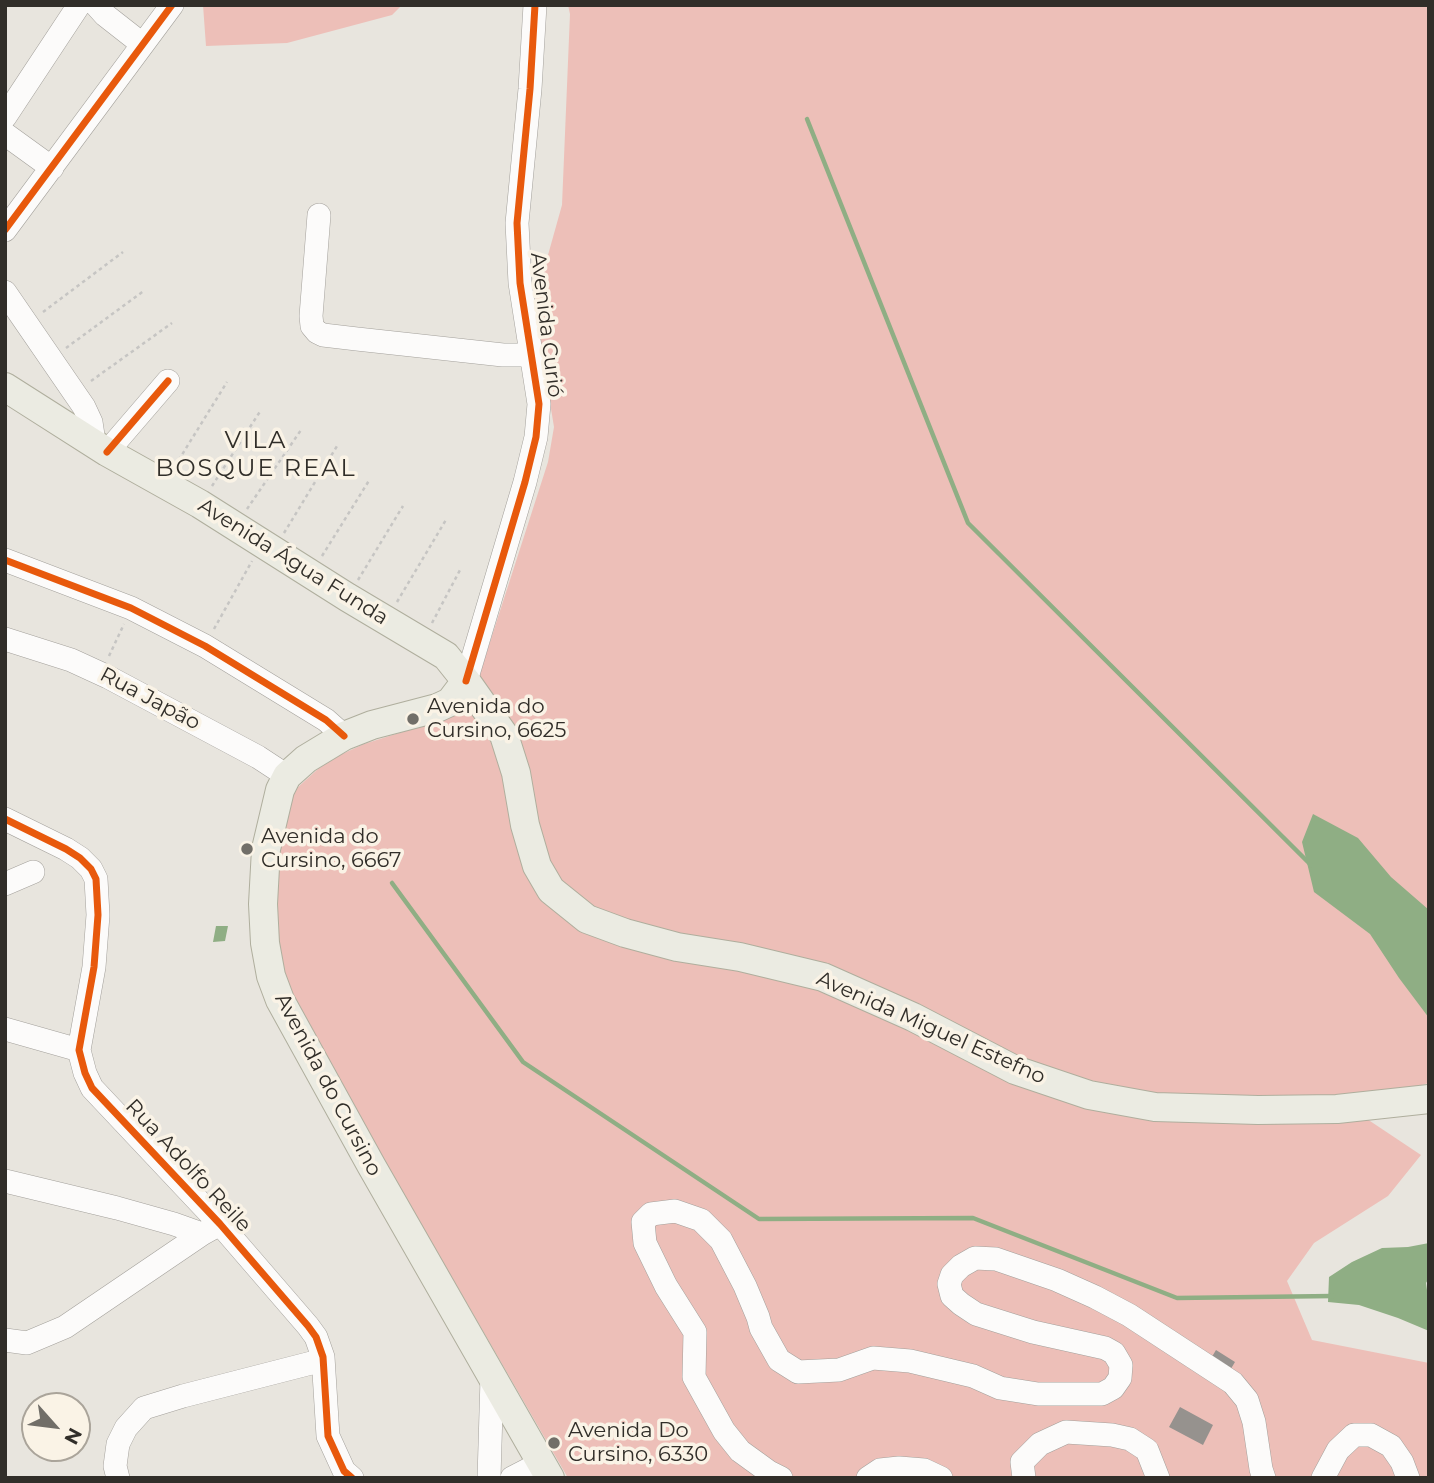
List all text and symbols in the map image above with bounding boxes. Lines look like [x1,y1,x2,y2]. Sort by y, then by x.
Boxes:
street label: Avenida Curió [525,251,567,399]
district label: VILA BOSQUE REAL [157,427,355,483]
street label: Avenida Água Funda [193,493,393,631]
street label: Rua Japão [96,662,204,736]
place label: Avenida do Cursino, 6625 [427,694,566,744]
marker: Avenida do Cursino, 6625 [405,711,421,727]
place label: Avenida do Cursino, 6667 [261,824,401,874]
marker: Avenida do Cursino, 6667 [239,841,255,857]
street label: Avenida Miguel Estefno [813,966,1049,1090]
street label: Avenida do Cursino [269,989,387,1181]
street label: Rua Adolfo Reile [120,1094,256,1238]
north arrow [21,1392,91,1462]
place label: Avenida Do Cursino, 6330 [568,1418,708,1468]
text: N [59,1424,87,1448]
marker: Avenida Do Cursino, 6330 [546,1435,562,1451]

